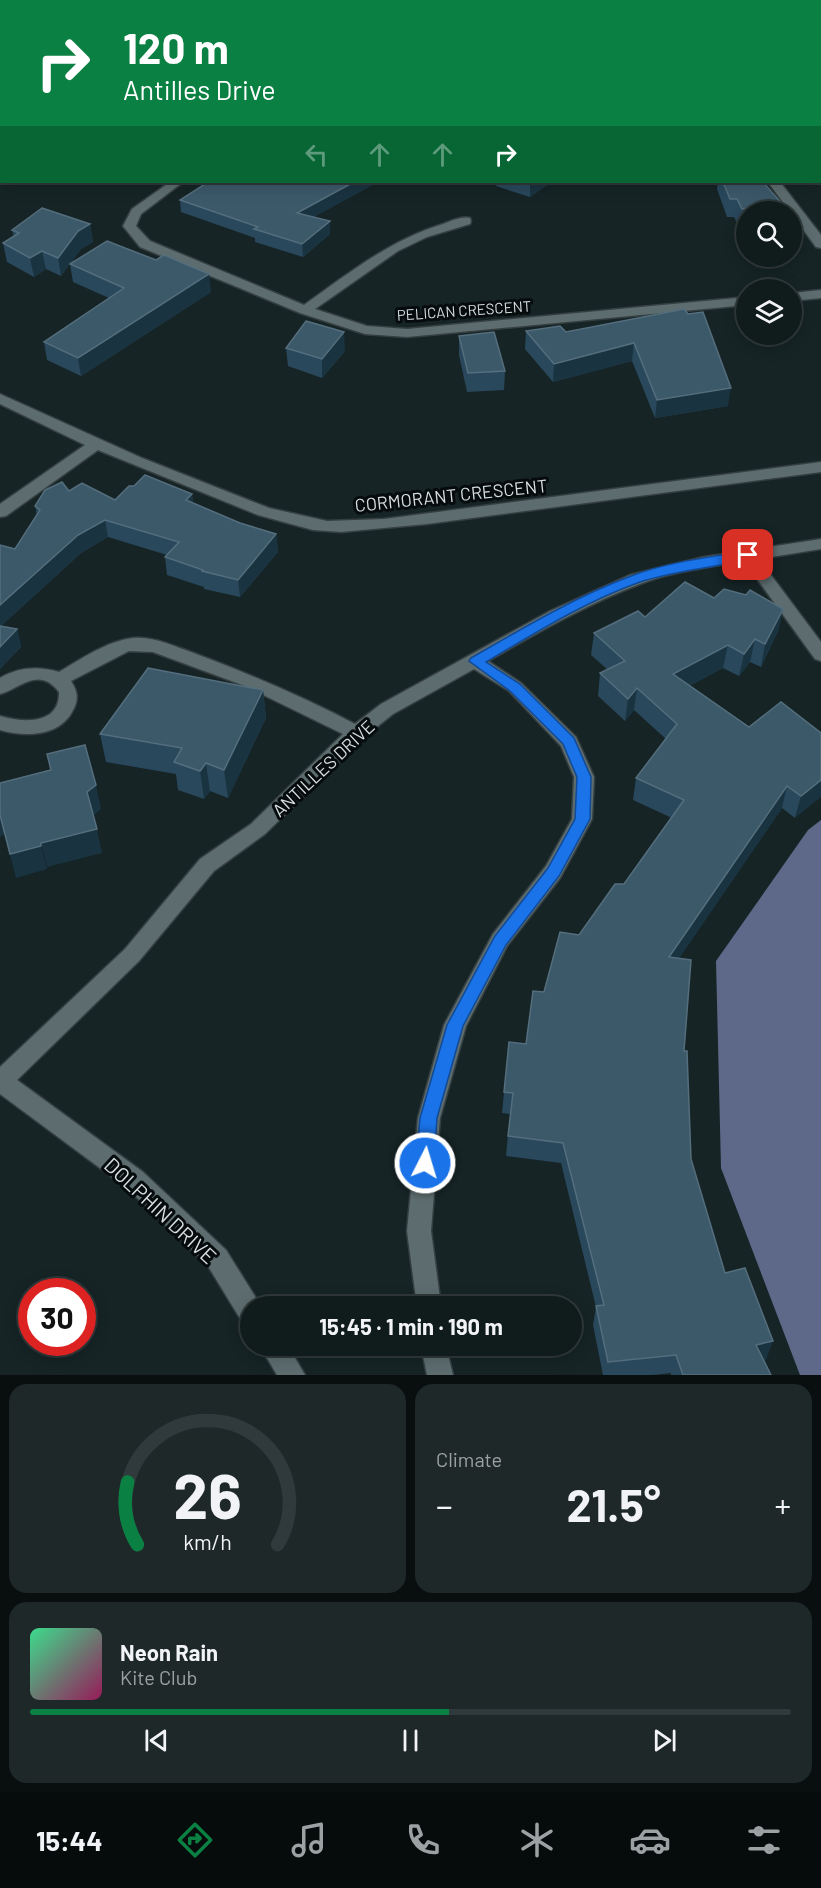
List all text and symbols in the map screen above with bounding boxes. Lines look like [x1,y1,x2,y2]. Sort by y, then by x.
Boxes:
text: 120 m [123,22,229,72]
icon: right [24,24,102,102]
text: Antilles Drive [123,73,276,105]
icon: left [300,138,333,171]
icon: ahead [363,138,396,171]
icon: ahead [426,138,459,171]
icon: right [489,138,522,171]
map controls [736,201,802,345]
button: search [736,201,802,267]
button: layers [736,279,802,345]
street label: PELICAN CRESCENT [396,296,532,324]
street label: CORMORANT CRESCENT [354,474,548,516]
pin [722,529,773,580]
icon: arrive [731,538,764,571]
street label: ANTILLES DRIVE [267,715,379,821]
position arrow [393,1131,457,1195]
street label: DOLPHIN DRIVE [100,1152,222,1268]
speed limit sign: 30 [18,1278,96,1356]
text: 15:45 · 1 min · 190 m [319,1313,503,1339]
text: Climate [436,1447,502,1471]
text: 26 [173,1457,242,1531]
text: 21.5° [566,1477,661,1531]
text: − [436,1485,453,1525]
text: + [775,1485,791,1525]
text: km/h [183,1530,232,1555]
text: Neon Rain [120,1639,218,1665]
text: Kite Club [120,1665,197,1689]
icon: previous [140,1724,173,1757]
icon: pause [394,1724,427,1757]
icon: next [648,1724,681,1757]
icon: directions [174,1819,216,1861]
icon: music [288,1819,330,1861]
icon: phone [402,1819,444,1861]
icon: climate [516,1819,558,1861]
icon: car [629,1819,671,1861]
icon: filters [743,1819,785,1861]
text: 15:44 [36,1824,102,1856]

